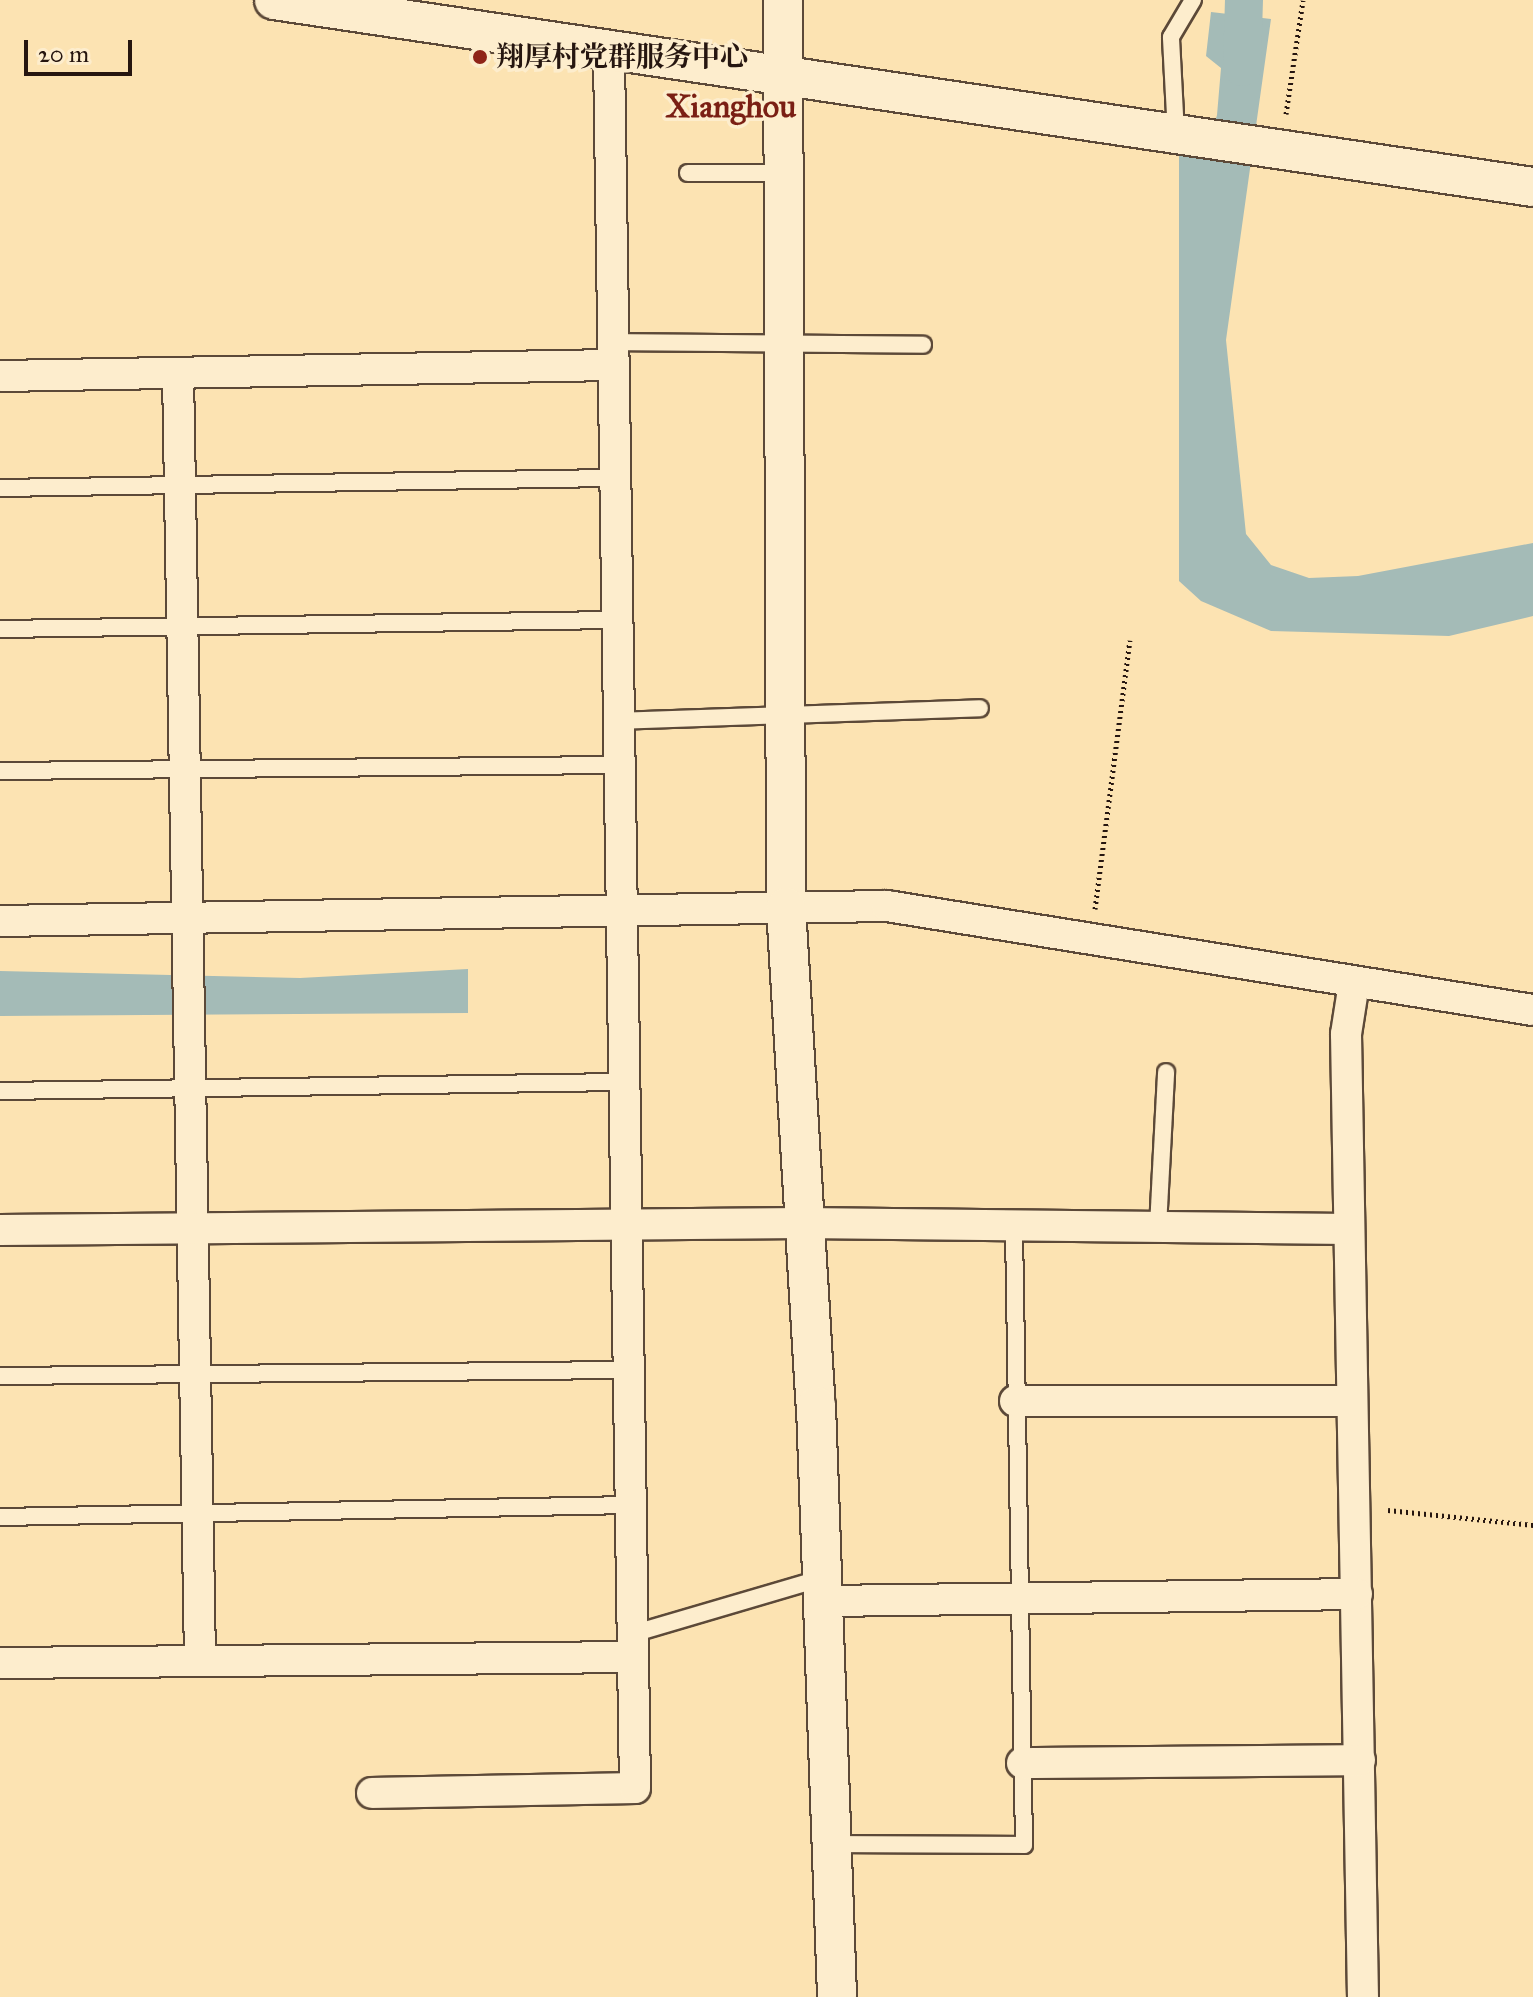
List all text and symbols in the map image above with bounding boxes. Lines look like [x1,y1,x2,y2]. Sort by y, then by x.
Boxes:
scale bar [28,24,136,74]
text: 20 m [38,39,89,69]
place label: 翔厚村党群服务中心 [496,40,748,74]
marker: 翔厚村党群服务中心 [471,48,489,66]
district label: Xianghou [666,88,796,126]

